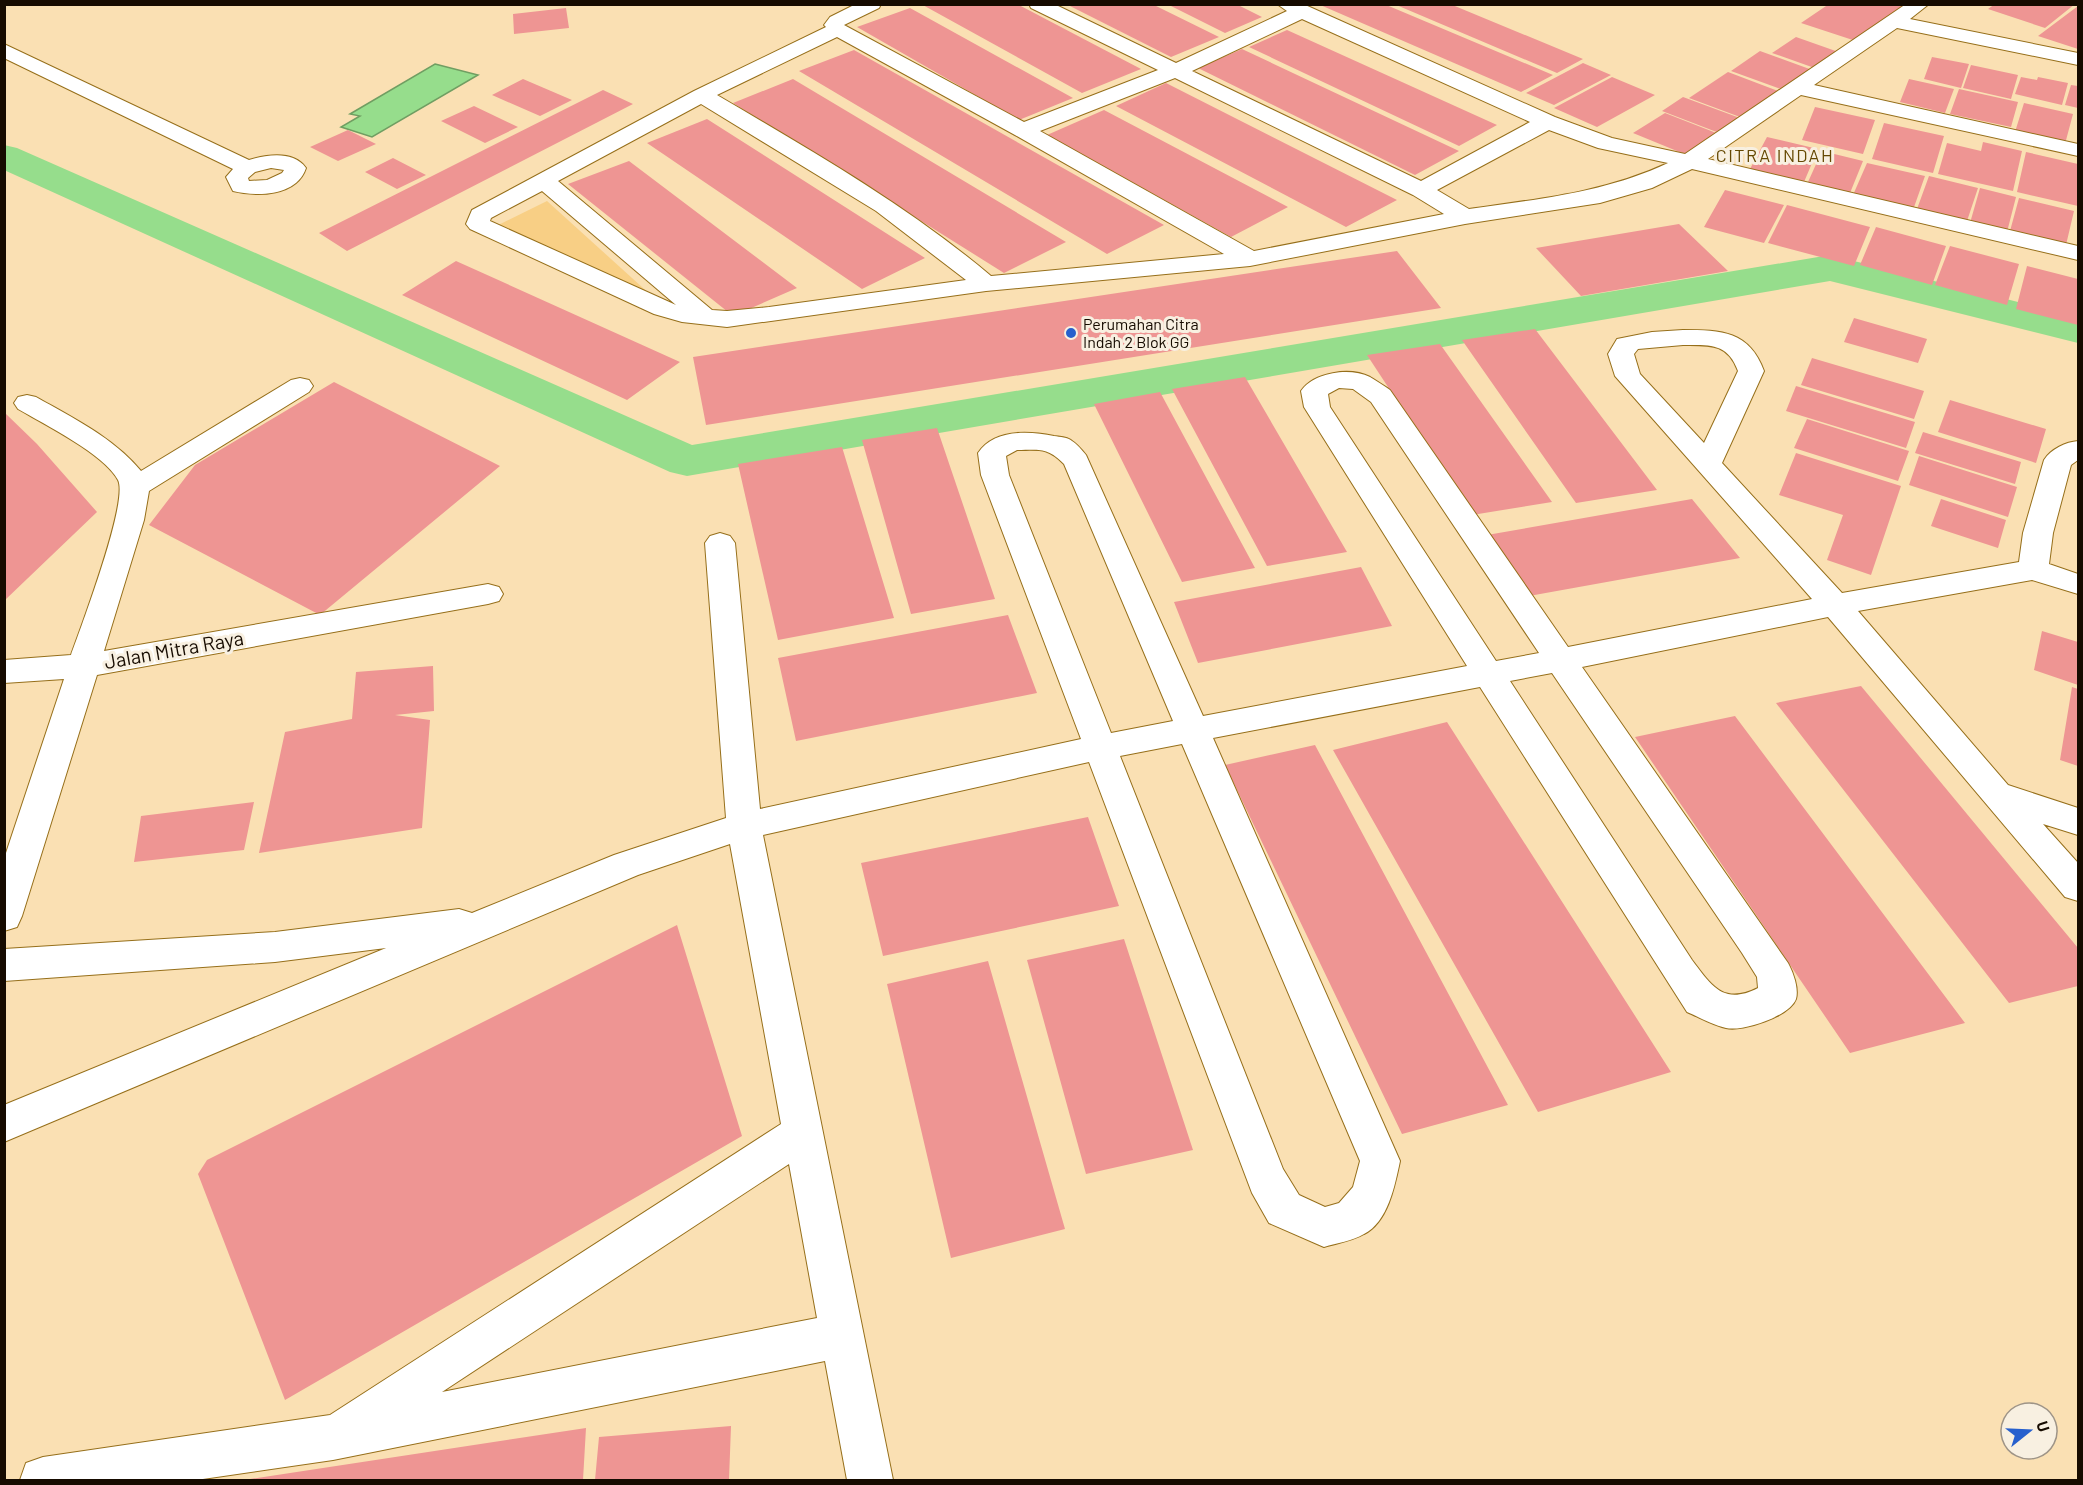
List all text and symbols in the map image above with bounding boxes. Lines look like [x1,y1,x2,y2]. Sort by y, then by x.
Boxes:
district label: CITRA INDAH [1716,144,1834,166]
place label: Perumahan Citra Indah 2 Blok GG [1083,314,1199,351]
marker: Perumahan Citra Indah 2 Blok GG [1064,326,1078,340]
street label: Jalan Mitra Raya [102,625,245,673]
north arrow [1999,1401,2059,1461]
text: U [2033,1418,2054,1434]

